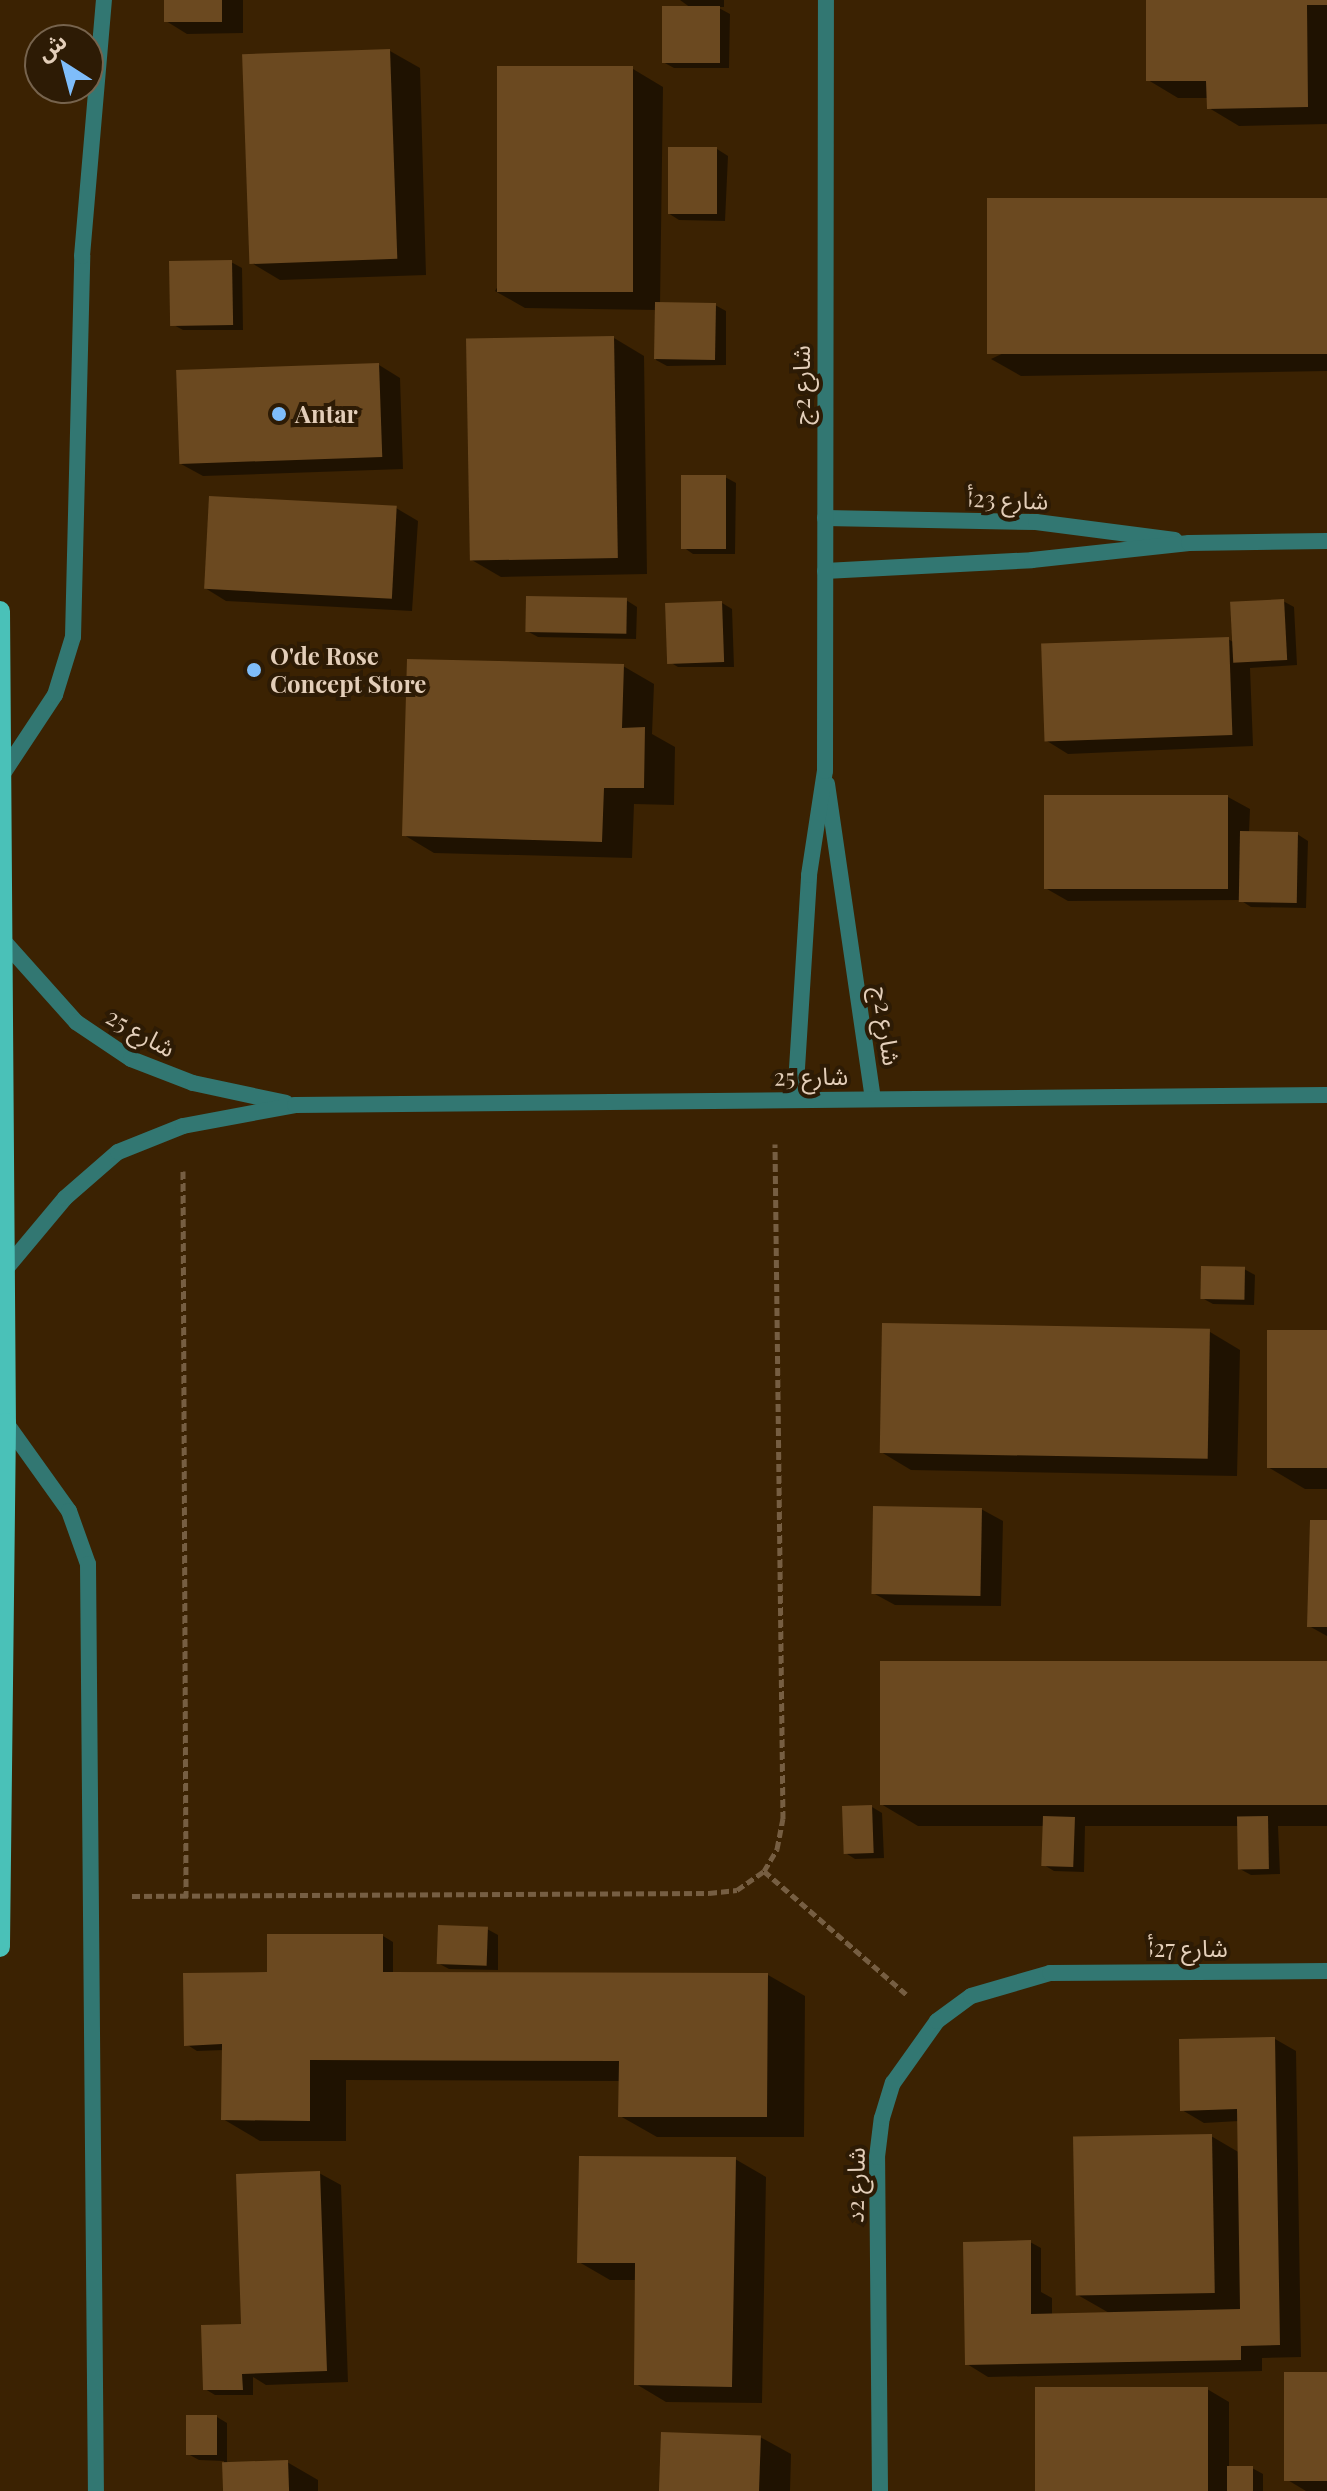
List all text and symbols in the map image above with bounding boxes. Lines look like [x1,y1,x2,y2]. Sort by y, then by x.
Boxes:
north arrow [24,24,104,104]
text: ش [30,25,72,67]
street label: شارع 2ج [787,345,815,425]
place label: Antar [295,400,358,428]
marker: Antar [270,405,288,423]
street label: شارع 23أ [967,483,1049,515]
place label: O'de Rose Concept Store [270,642,427,698]
marker: O'de Rose Concept Store [245,661,263,679]
street label: شارع 2ج [867,985,907,1067]
street label: شارع 25 [102,1001,180,1063]
street label: شارع 25 [774,1061,848,1091]
street label: شارع 27أ [1148,1934,1228,1962]
street label: شارع 2د [840,2147,870,2223]

